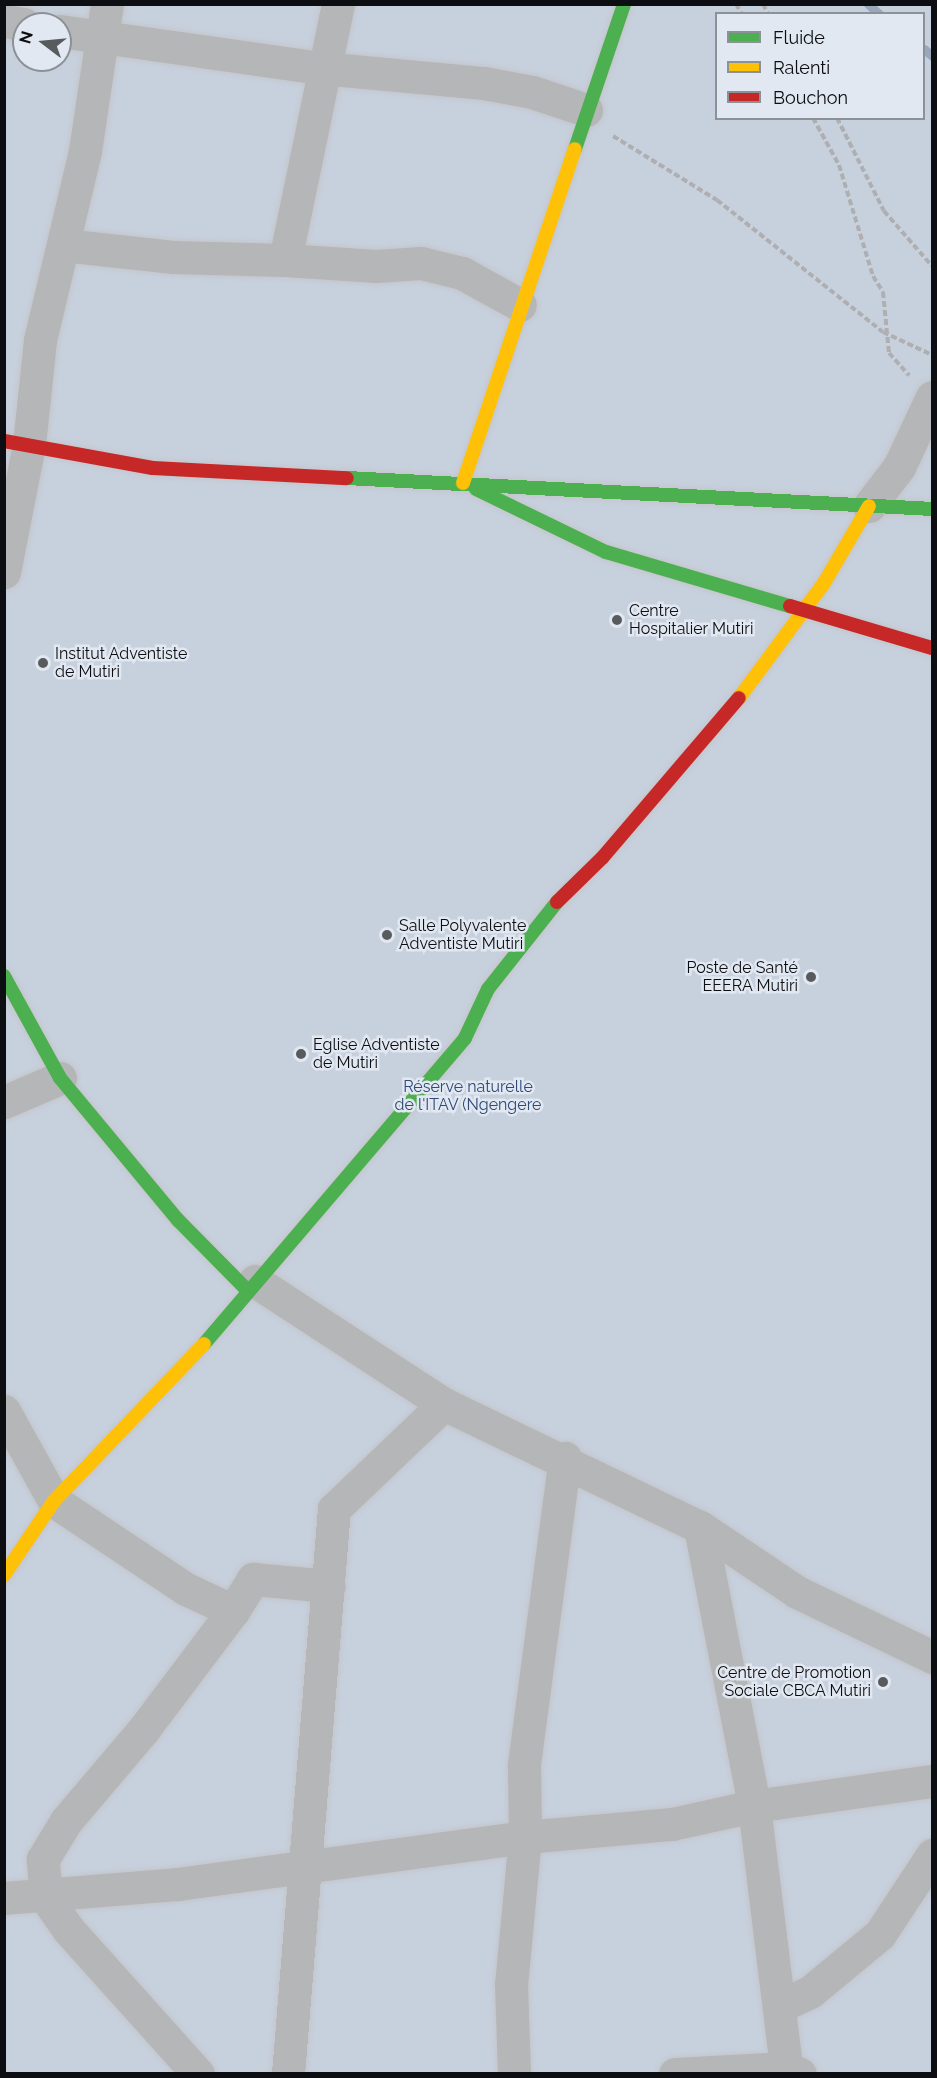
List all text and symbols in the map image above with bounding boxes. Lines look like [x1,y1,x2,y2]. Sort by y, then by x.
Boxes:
north arrow [12,12,72,72]
legend [715,12,925,120]
text: Fluide [773,27,825,48]
text: N [15,29,37,46]
text: Ralenti [773,57,830,78]
text: Bouchon [773,87,848,108]
place label: Centre Hospitalier Mutiri [629,601,754,639]
marker: Centre Hospitalier Mutiri [610,613,624,627]
place label: Institut Adventiste de Mutiri [55,644,188,682]
marker: Institut Adventiste de Mutiri [36,656,50,670]
place label: Salle Polyvalente Adventiste Mutiri [399,916,526,954]
marker: Salle Polyvalente Adventiste Mutiri [380,928,394,942]
place label: Poste de Santé EEERA Mutiri [687,958,798,996]
marker: Poste de Santé EEERA Mutiri [802,968,820,986]
place label: Eglise Adventiste de Mutiri [313,1035,440,1073]
marker: Eglise Adventiste de Mutiri [294,1047,308,1061]
park label: Réserve naturelle de l'ITAV (Ngengere [394,1077,542,1115]
place label: Centre de Promotion Sociale CBCA Mutiri [717,1663,871,1701]
marker: Centre de Promotion Sociale CBCA Mutiri [876,1675,890,1689]

